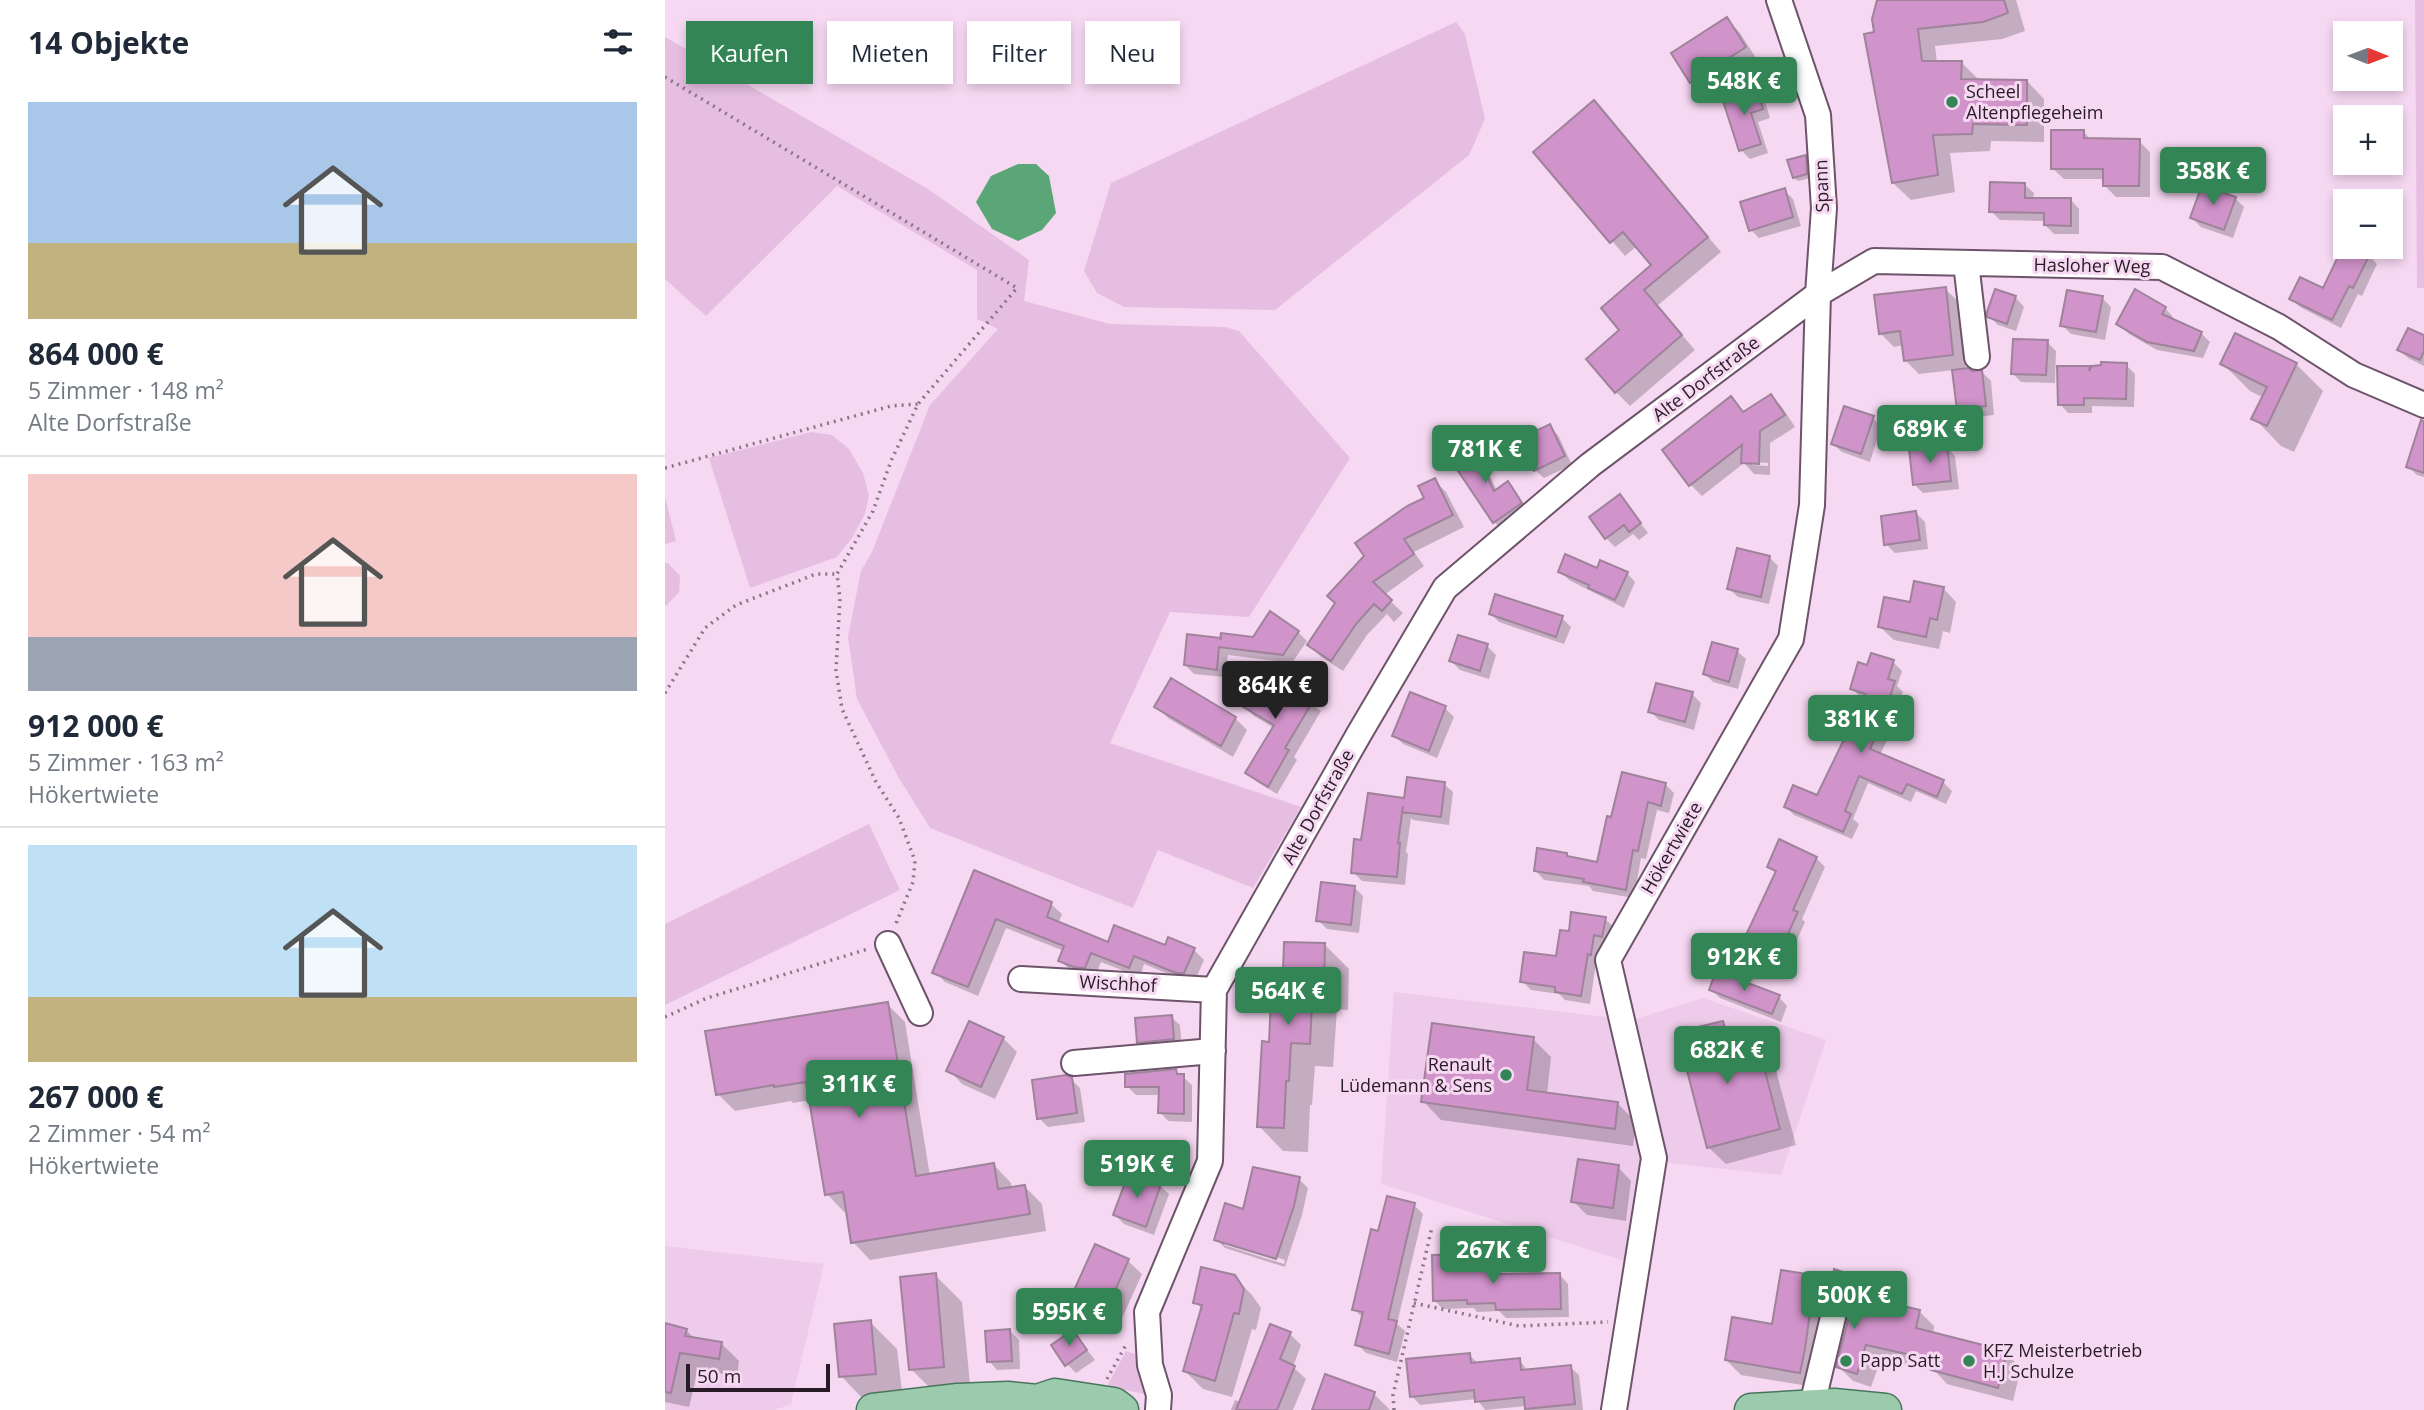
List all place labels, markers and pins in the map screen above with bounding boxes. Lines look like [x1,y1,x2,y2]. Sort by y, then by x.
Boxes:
pin: 548K € [1687,58,1801,117]
place label: Scheel Altenpflegeheim [1966,79,2103,124]
marker: Scheel Altenpflegeheim [1944,94,1960,110]
pin: 358K € [2156,148,2270,207]
pin: 689K € [1873,406,1987,465]
pin: 781K € [1428,426,1542,485]
pin: 864K € [1218,662,1332,721]
pin: 381K € [1804,696,1918,755]
pin: 912K € [1687,934,1801,993]
pin: 564K € [1231,968,1345,1027]
pin: 682K € [1670,1026,1784,1086]
place label: Renault Lüdemann & Sens [1340,1052,1492,1097]
pin: 311K € [802,1060,916,1120]
marker: Renault Lüdemann & Sens [1498,1067,1514,1083]
pin: 519K € [1080,1140,1194,1200]
pin: 267K € [1436,1226,1550,1286]
pin: 500K € [1797,1272,1911,1331]
pin: 595K € [1012,1288,1126,1348]
place label: KFZ Meisterbetrieb H.J Schulze [1983,1338,2142,1383]
place label: Papp Satt [1860,1348,1940,1372]
marker: Papp Satt [1838,1353,1854,1369]
marker: KFZ Meisterbetrieb H.J Schulze [1961,1353,1977,1369]

